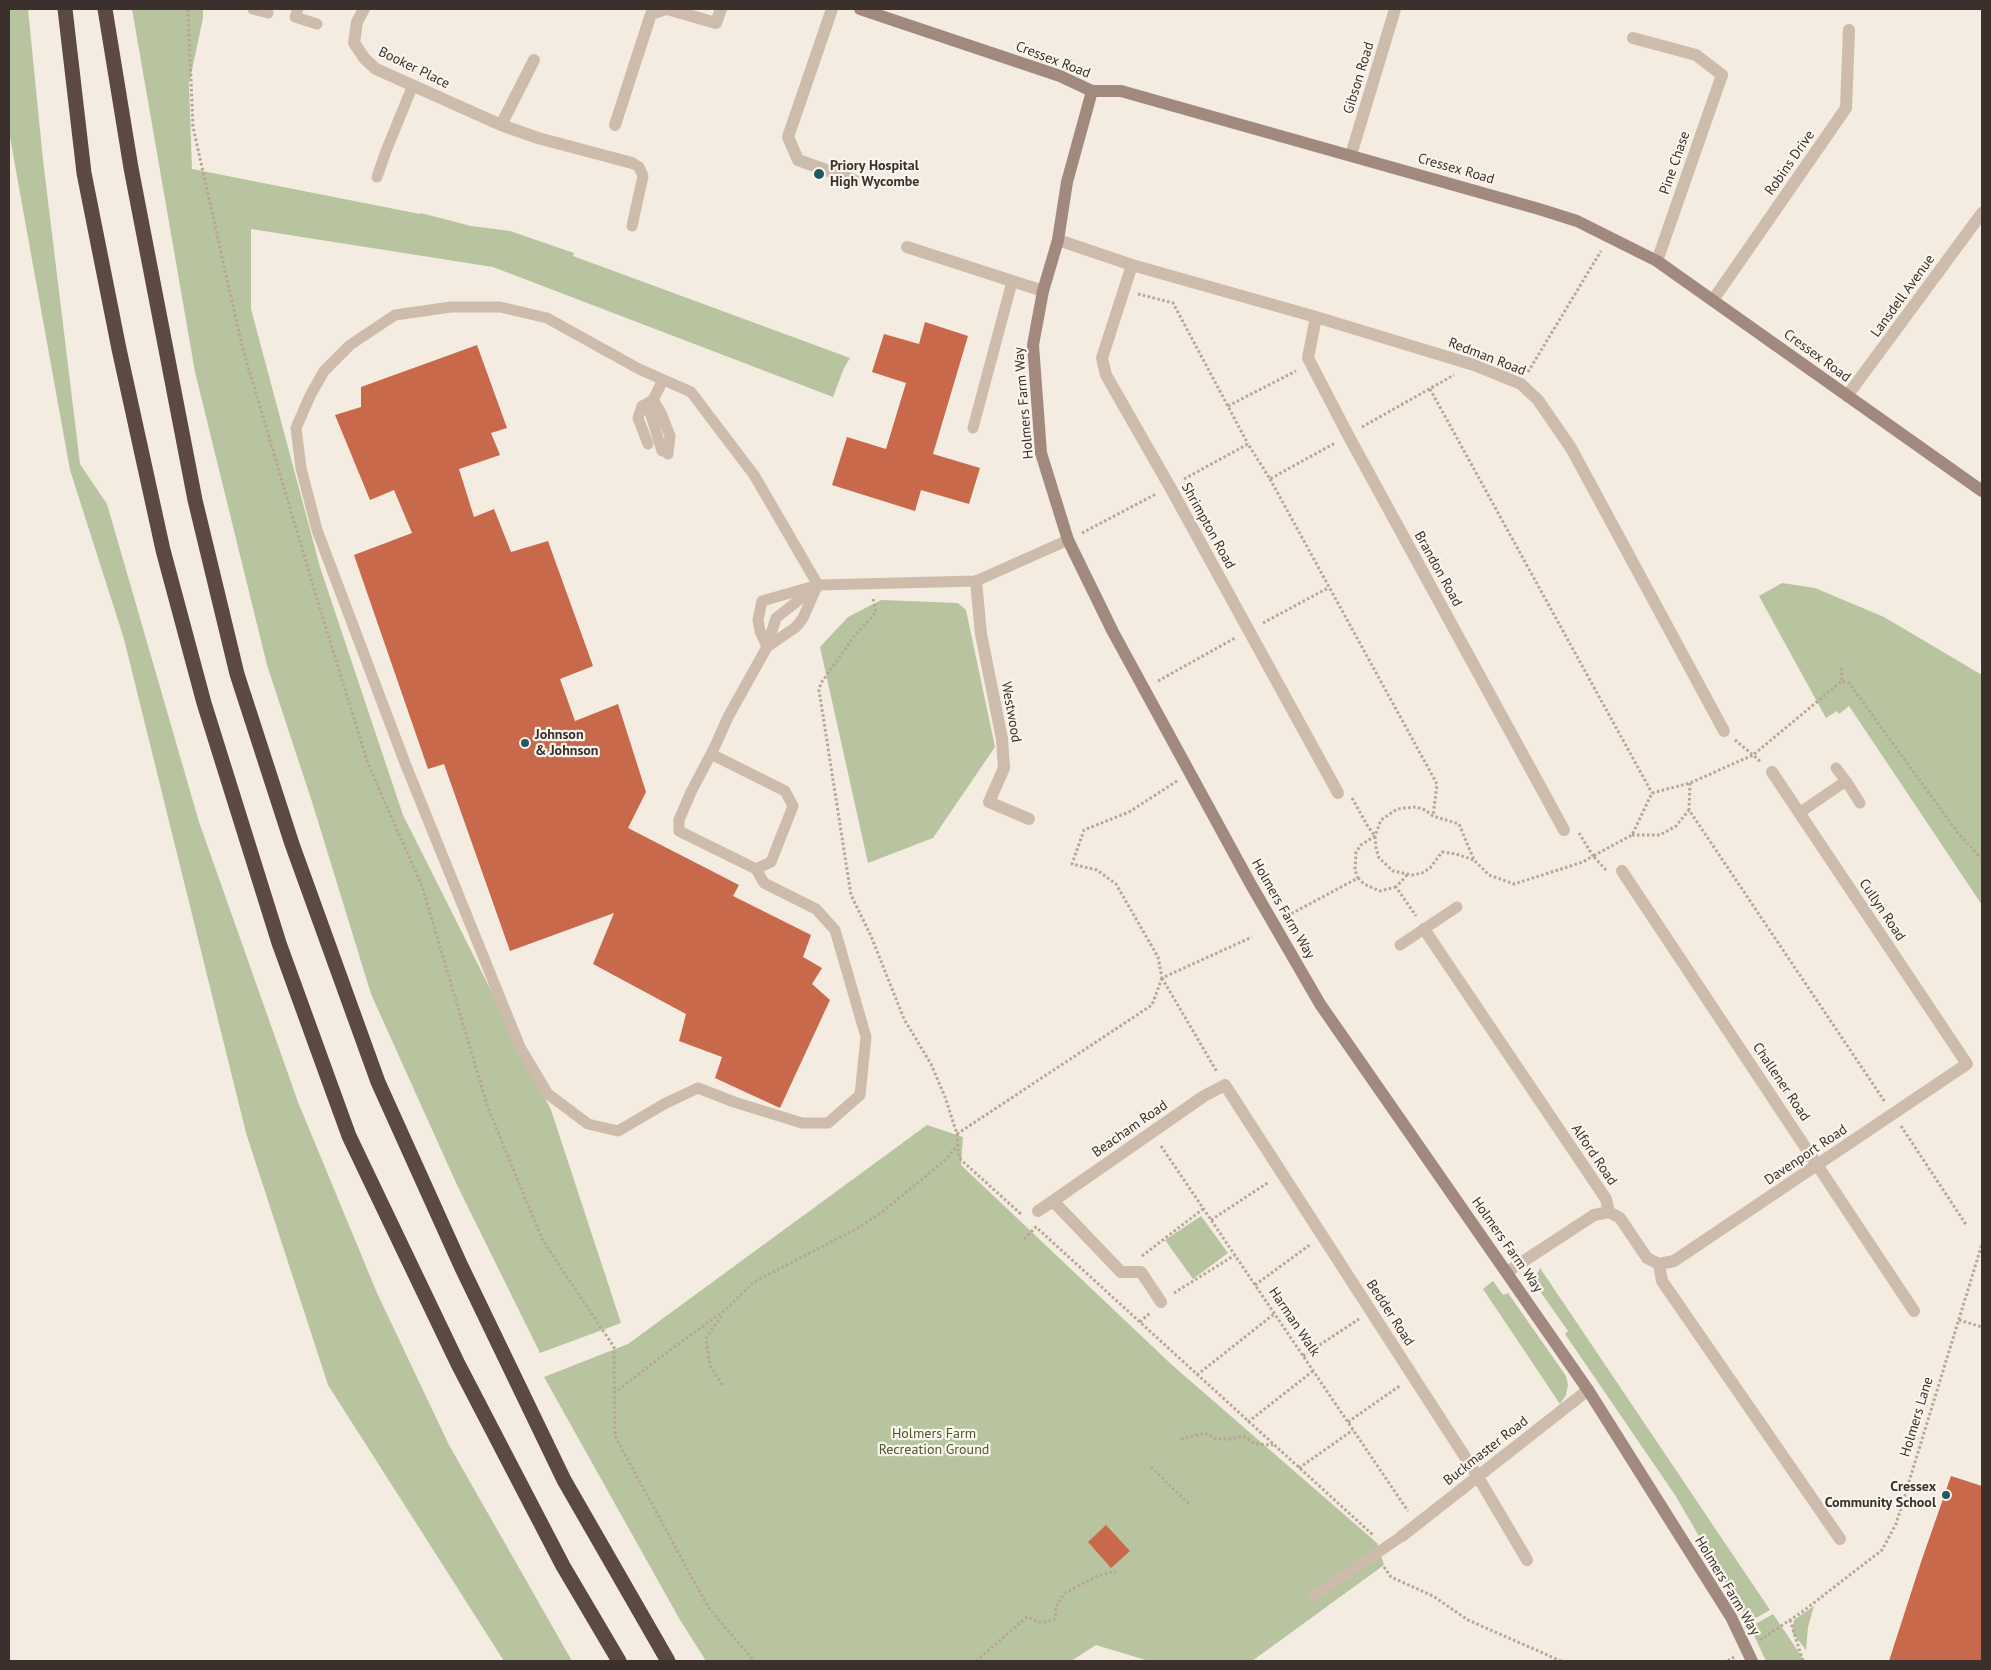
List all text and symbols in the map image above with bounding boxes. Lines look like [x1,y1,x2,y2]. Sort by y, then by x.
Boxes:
street label: Cressex Road [1013,38,1093,82]
street label: Gibson Road [1340,40,1378,116]
street label: Booker Place [376,44,452,92]
street label: Robins Drive [1762,127,1818,199]
street label: Pine Chase [1656,129,1694,197]
street label: Cressex Road [1416,150,1496,188]
place label: Priory Hospital High Wycombe [830,158,919,190]
marker: Priory Hospital High Wycombe [812,167,826,181]
street label: Lansdell Avenue [1867,252,1939,340]
street label: Cressex Road [1780,326,1854,386]
street label: Redman Road [1446,335,1528,379]
street label: Holmers Farm Way [1011,346,1037,460]
street label: Shrimpton Road [1177,480,1239,572]
street label: Brandon Road [1410,528,1466,610]
street label: Westwood [997,680,1025,744]
place label: Johnson & Johnson [535,727,598,760]
marker: Johnson & Johnson [519,737,531,749]
street label: Holmers Farm Way [1248,856,1318,962]
street label: Cullyn Road [1855,876,1909,944]
street label: Challener Road [1749,1040,1813,1124]
street label: Beacham Road [1089,1097,1171,1161]
street label: Alford Road [1568,1121,1620,1189]
street label: Davenport Road [1762,1121,1850,1189]
street label: Holmers Farm Way [1468,1194,1546,1296]
street label: Bedder Road [1362,1277,1418,1349]
street label: Harman Walk [1265,1284,1323,1360]
street label: Holmers Lane [1897,1375,1937,1459]
street label: Buckmaster Road [1440,1413,1532,1489]
park label: Holmers Farm Recreation Ground [879,1426,989,1458]
place label: Cressex Community School [1825,1479,1936,1511]
marker: Cressex Community School [1940,1489,1952,1501]
street label: Holmers Farm Way [1691,1533,1763,1639]

